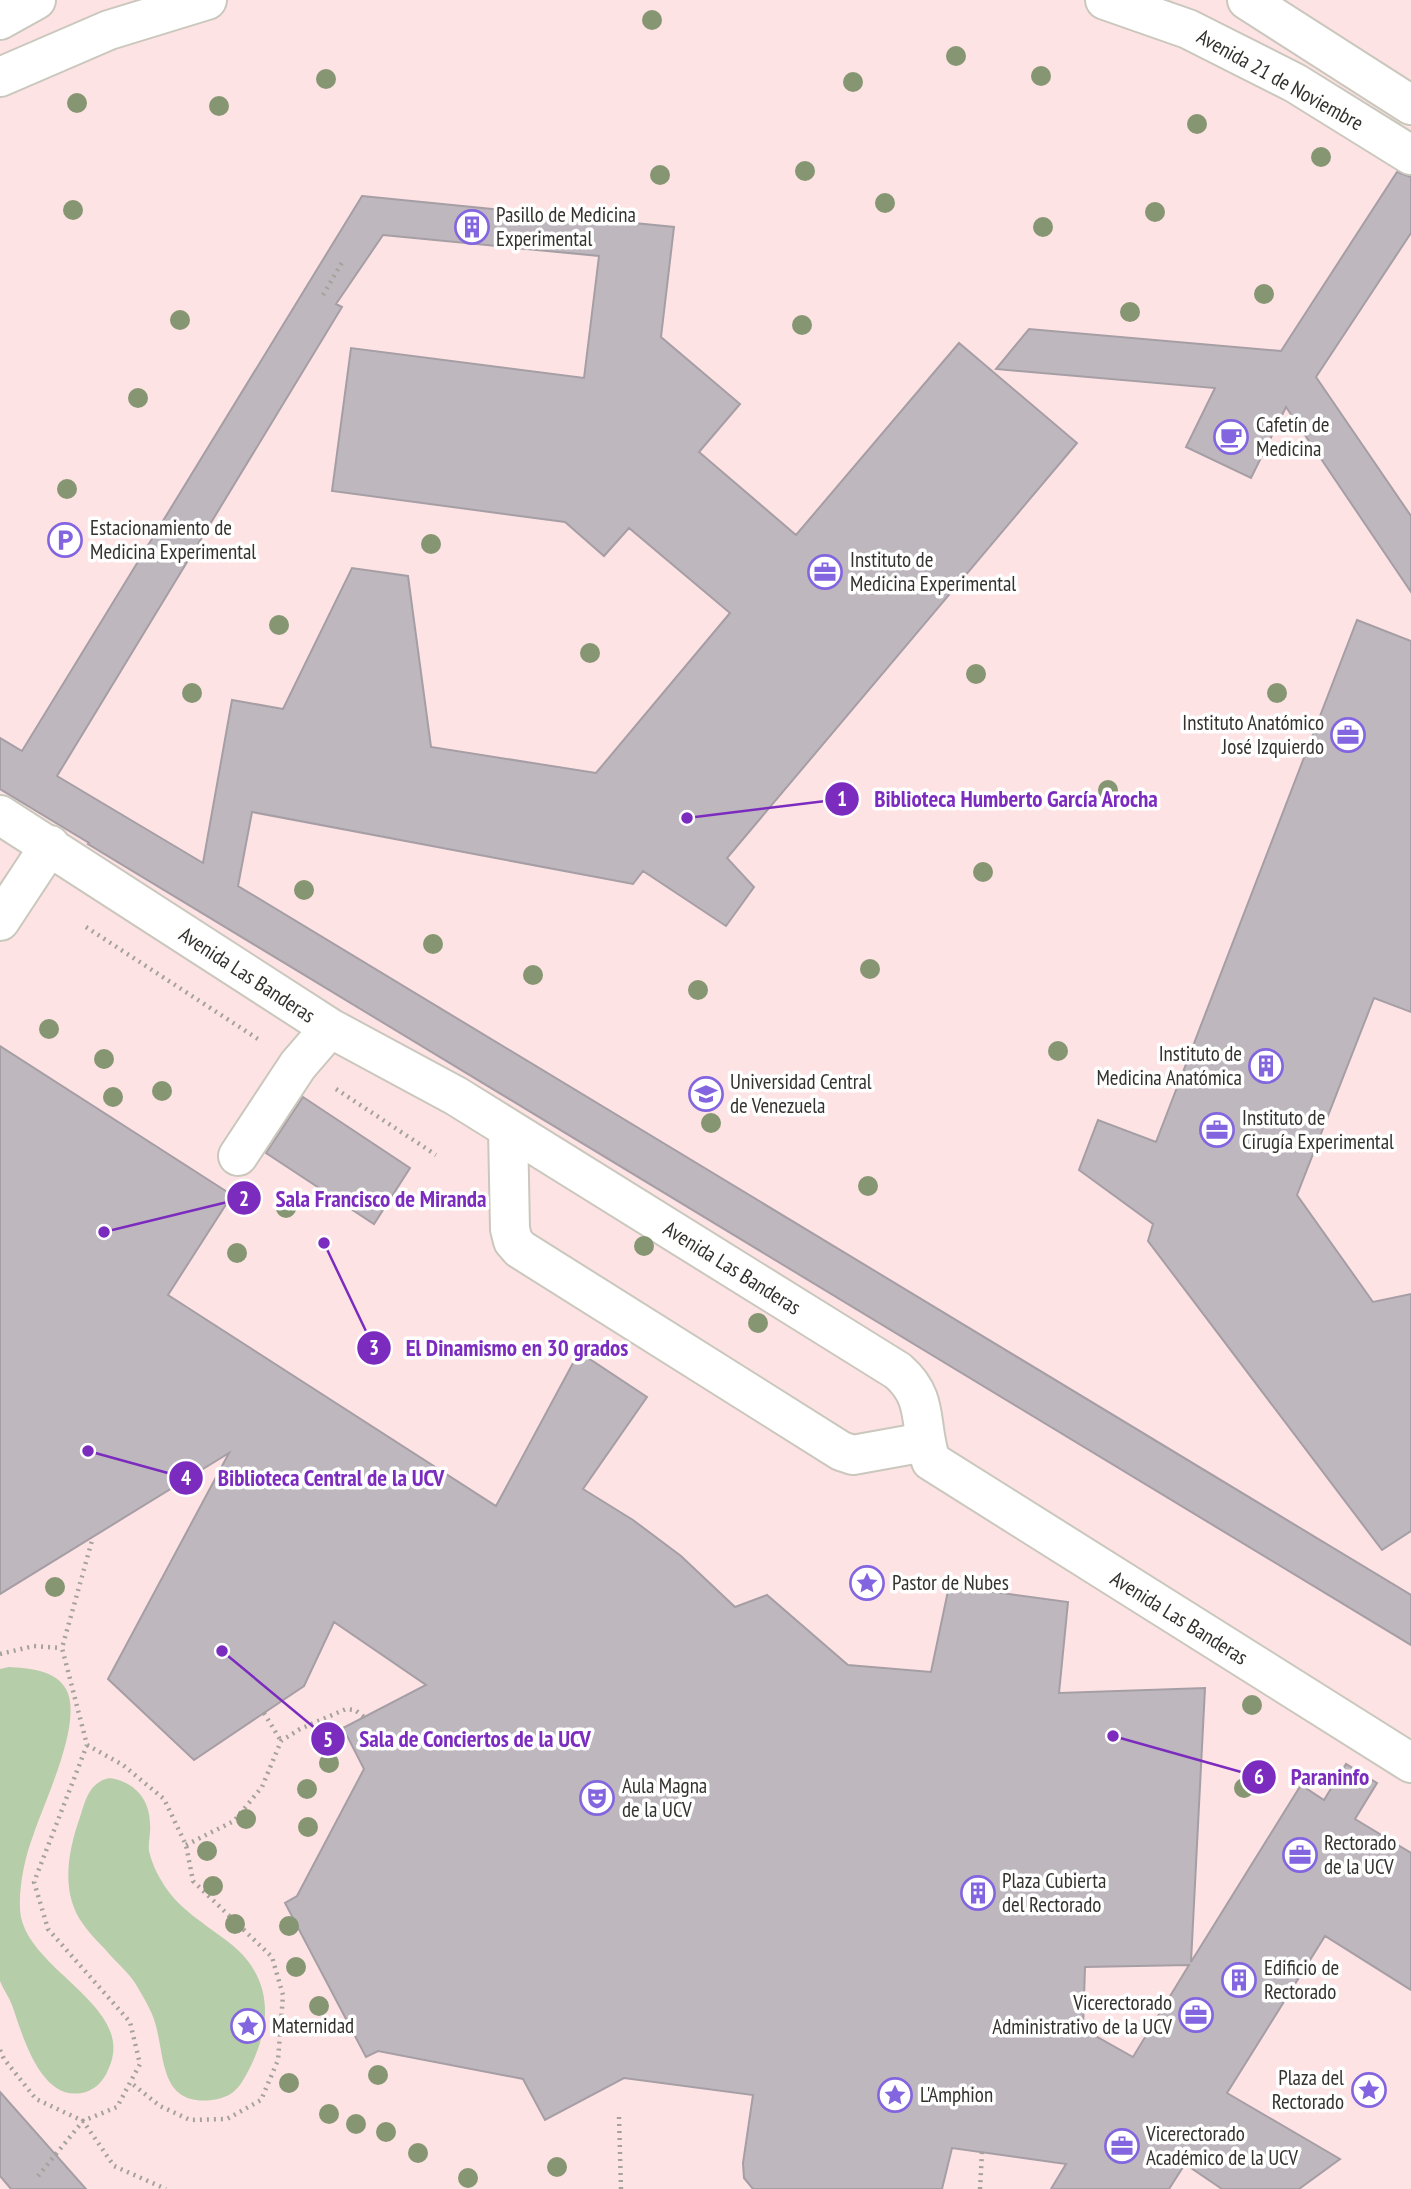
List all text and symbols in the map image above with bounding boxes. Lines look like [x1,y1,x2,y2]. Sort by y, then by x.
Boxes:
street label: Avenida 21 de Noviembre [1192,23,1368,136]
place label: Pasillo de Medicina Experimental [496,201,636,252]
building icon: Pasillo de Medicina Experimental [453,208,491,246]
place label: Cafetín de Medicina [1256,411,1329,462]
cafe icon: Cafetín de Medicina [1212,418,1250,456]
place label: Estacionamiento de Medicina Experimental [90,514,256,565]
parking icon: Estacionamiento de Medicina Experimental [46,521,84,559]
place label: Instituto de Medicina Experimental [850,546,1016,597]
office icon: Instituto de Medicina Experimental [806,553,844,591]
place label: Instituto Anatómico José Izquierdo [1182,709,1324,760]
office icon: Instituto Anatómico José Izquierdo [1329,716,1367,754]
callout: Biblioteca Humberto García Arocha [825,777,1172,821]
text: Biblioteca Humberto García Arocha [874,784,1158,813]
text: 1 [837,785,847,812]
street label: Avenida Las Banderas [174,921,320,1029]
place label: Instituto de Medicina Anatómica [1096,1040,1242,1091]
building icon: Instituto de Medicina Anatómica [1247,1047,1285,1085]
place label: Universidad Central de Venezuela [730,1068,872,1119]
school or university icon: Universidad Central de Venezuela [687,1075,725,1113]
place label: Instituto de Cirugía Experimental [1242,1104,1394,1155]
office icon: Instituto de Cirugía Experimental [1198,1111,1236,1149]
callout: Sala Francisco de Miranda [227,1176,501,1220]
text: Sala Francisco de Miranda [275,1184,487,1213]
text: 2 [239,1185,249,1212]
street label: Avenida Las Banderas [659,1215,806,1321]
callout: El Dinamismo en 30 grados [357,1326,642,1370]
text: El Dinamismo en 30 grados [406,1333,628,1362]
text: 3 [369,1334,379,1361]
callout: Biblioteca Central de la UCV [169,1456,459,1500]
text: Biblioteca Central de la UCV [218,1463,445,1492]
text: 4 [181,1464,191,1491]
place icon: Pastor de Nubes [848,1564,886,1602]
street label: Avenida Las Banderas [1106,1565,1253,1671]
place label: Pastor de Nubes [892,1569,1009,1596]
callout: Sala de Conciertos de la UCV [310,1717,605,1761]
text: Sala de Conciertos de la UCV [359,1724,591,1753]
text: 5 [323,1726,333,1753]
callout: Paraninfo [1242,1755,1383,1799]
text: Paraninfo [1291,1762,1369,1791]
text: 6 [1254,1763,1264,1790]
place label: Aula Magna de la UCV [622,1772,707,1823]
theatre icon: Aula Magna de la UCV [578,1779,616,1817]
place label: Rectorado de la UCV [1324,1829,1396,1880]
office icon: Rectorado de la UCV [1281,1836,1319,1874]
place label: Plaza Cubierta del Rectorado [1002,1867,1106,1918]
building icon: Plaza Cubierta del Rectorado [959,1874,997,1912]
place label: Edificio de Rectorado [1264,1954,1339,2005]
building icon: Edificio de Rectorado [1220,1961,1258,1999]
place label: Vicerectorado Administrativo de la UCV [992,1989,1172,2040]
office icon: Vicerectorado Administrativo de la UCV [1177,1996,1215,2034]
place icon: Maternidad [229,2007,267,2045]
place label: Maternidad [272,2012,354,2039]
place label: Plaza del Rectorado [1272,2064,1344,2115]
place icon: Plaza del Rectorado [1350,2071,1388,2109]
place icon: L'Amphion [876,2076,914,2114]
place label: L'Amphion [920,2081,993,2108]
place label: Vicerectorado Académico de la UCV [1145,2120,1298,2171]
office icon: Vicerectorado Académico de la UCV [1103,2127,1141,2165]

